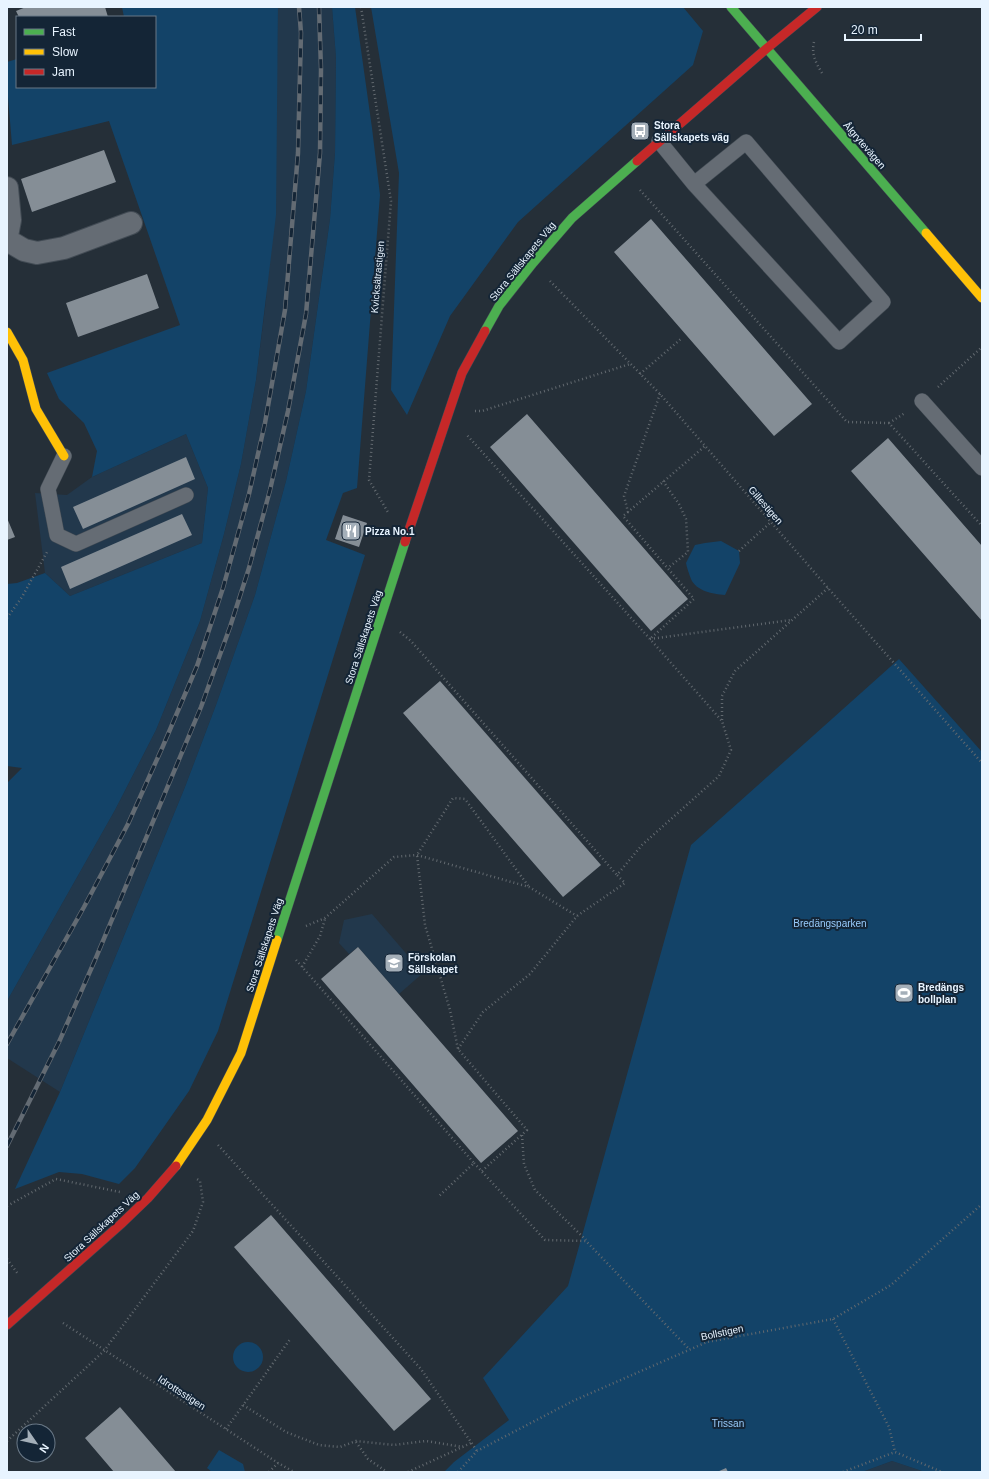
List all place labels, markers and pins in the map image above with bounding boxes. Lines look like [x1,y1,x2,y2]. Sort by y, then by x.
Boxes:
bus stop icon: Stora Sällskapets väg [629,120,651,142]
place label: Stora Sällskapets väg [654,120,729,143]
restaurant icon: Pizza No.1 [340,520,362,542]
place label: Pizza No.1 [365,526,415,537]
school or university icon: Förskolan Sällskapet [383,952,405,974]
place label: Förskolan Sällskapet [408,952,458,975]
sports icon: Bredängs bollplan [893,982,915,1004]
place label: Bredängs bollplan [918,982,965,1005]

